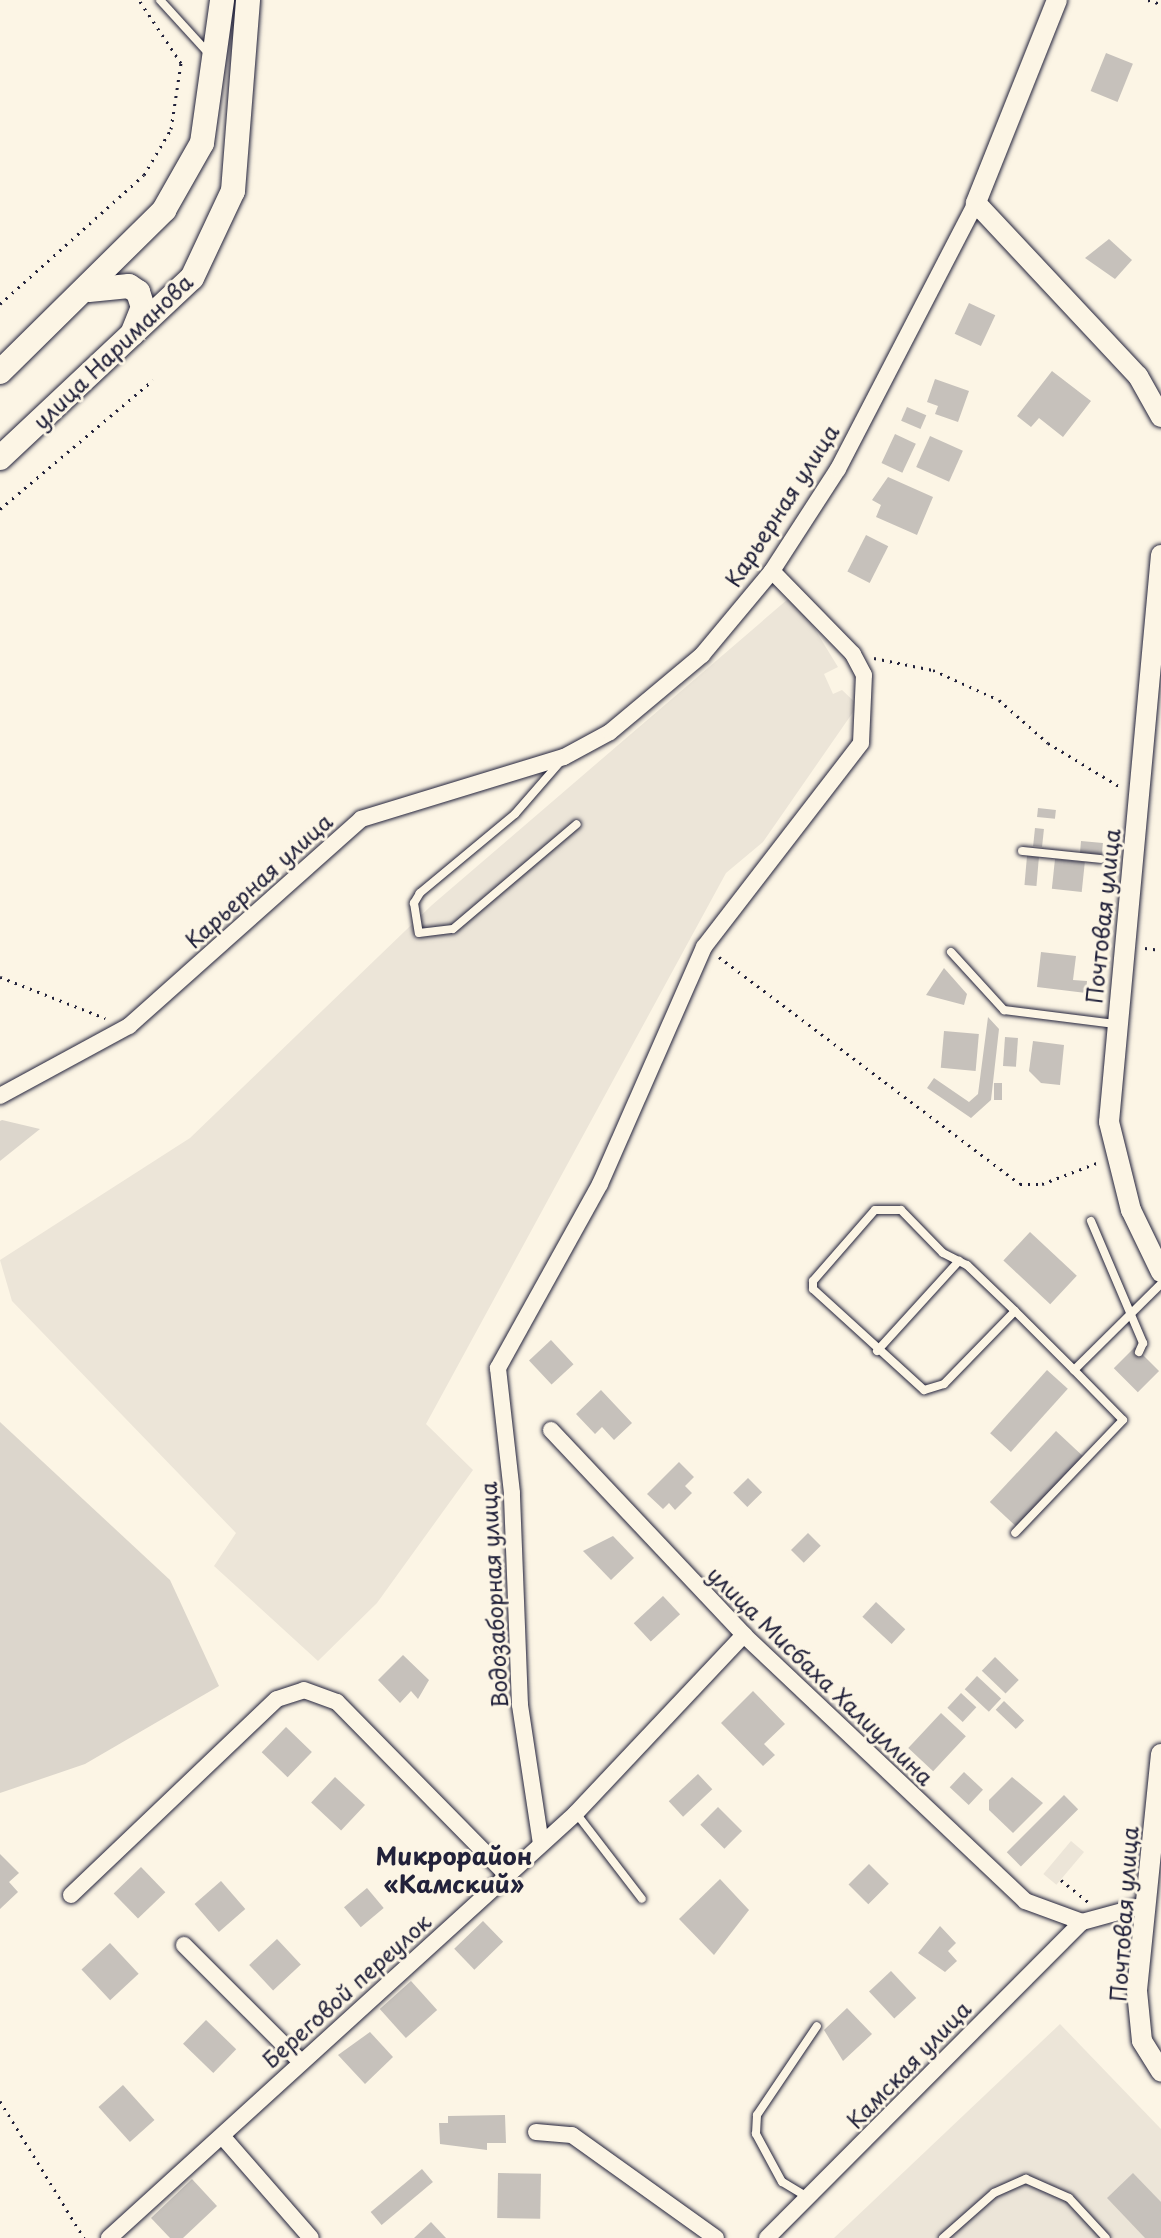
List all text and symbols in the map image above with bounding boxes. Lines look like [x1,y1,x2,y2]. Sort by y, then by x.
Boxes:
street label: улица Нариманова [27,268,197,434]
street label: Карьерная улица [718,418,844,592]
street label: Карьерная улица [179,807,337,953]
street label: Почтовая улица [1080,827,1124,1005]
street label: Водозаборная улица [474,1481,512,1709]
street label: улица Мисбаха Халиуллина [702,1559,940,1791]
street label: Почтовая улица [1104,1825,1142,2003]
district label: Микрорайон «Камский» [376,1842,532,1898]
street label: Береговой переулок [256,1908,436,2072]
street label: Камская улица [840,1995,976,2133]

